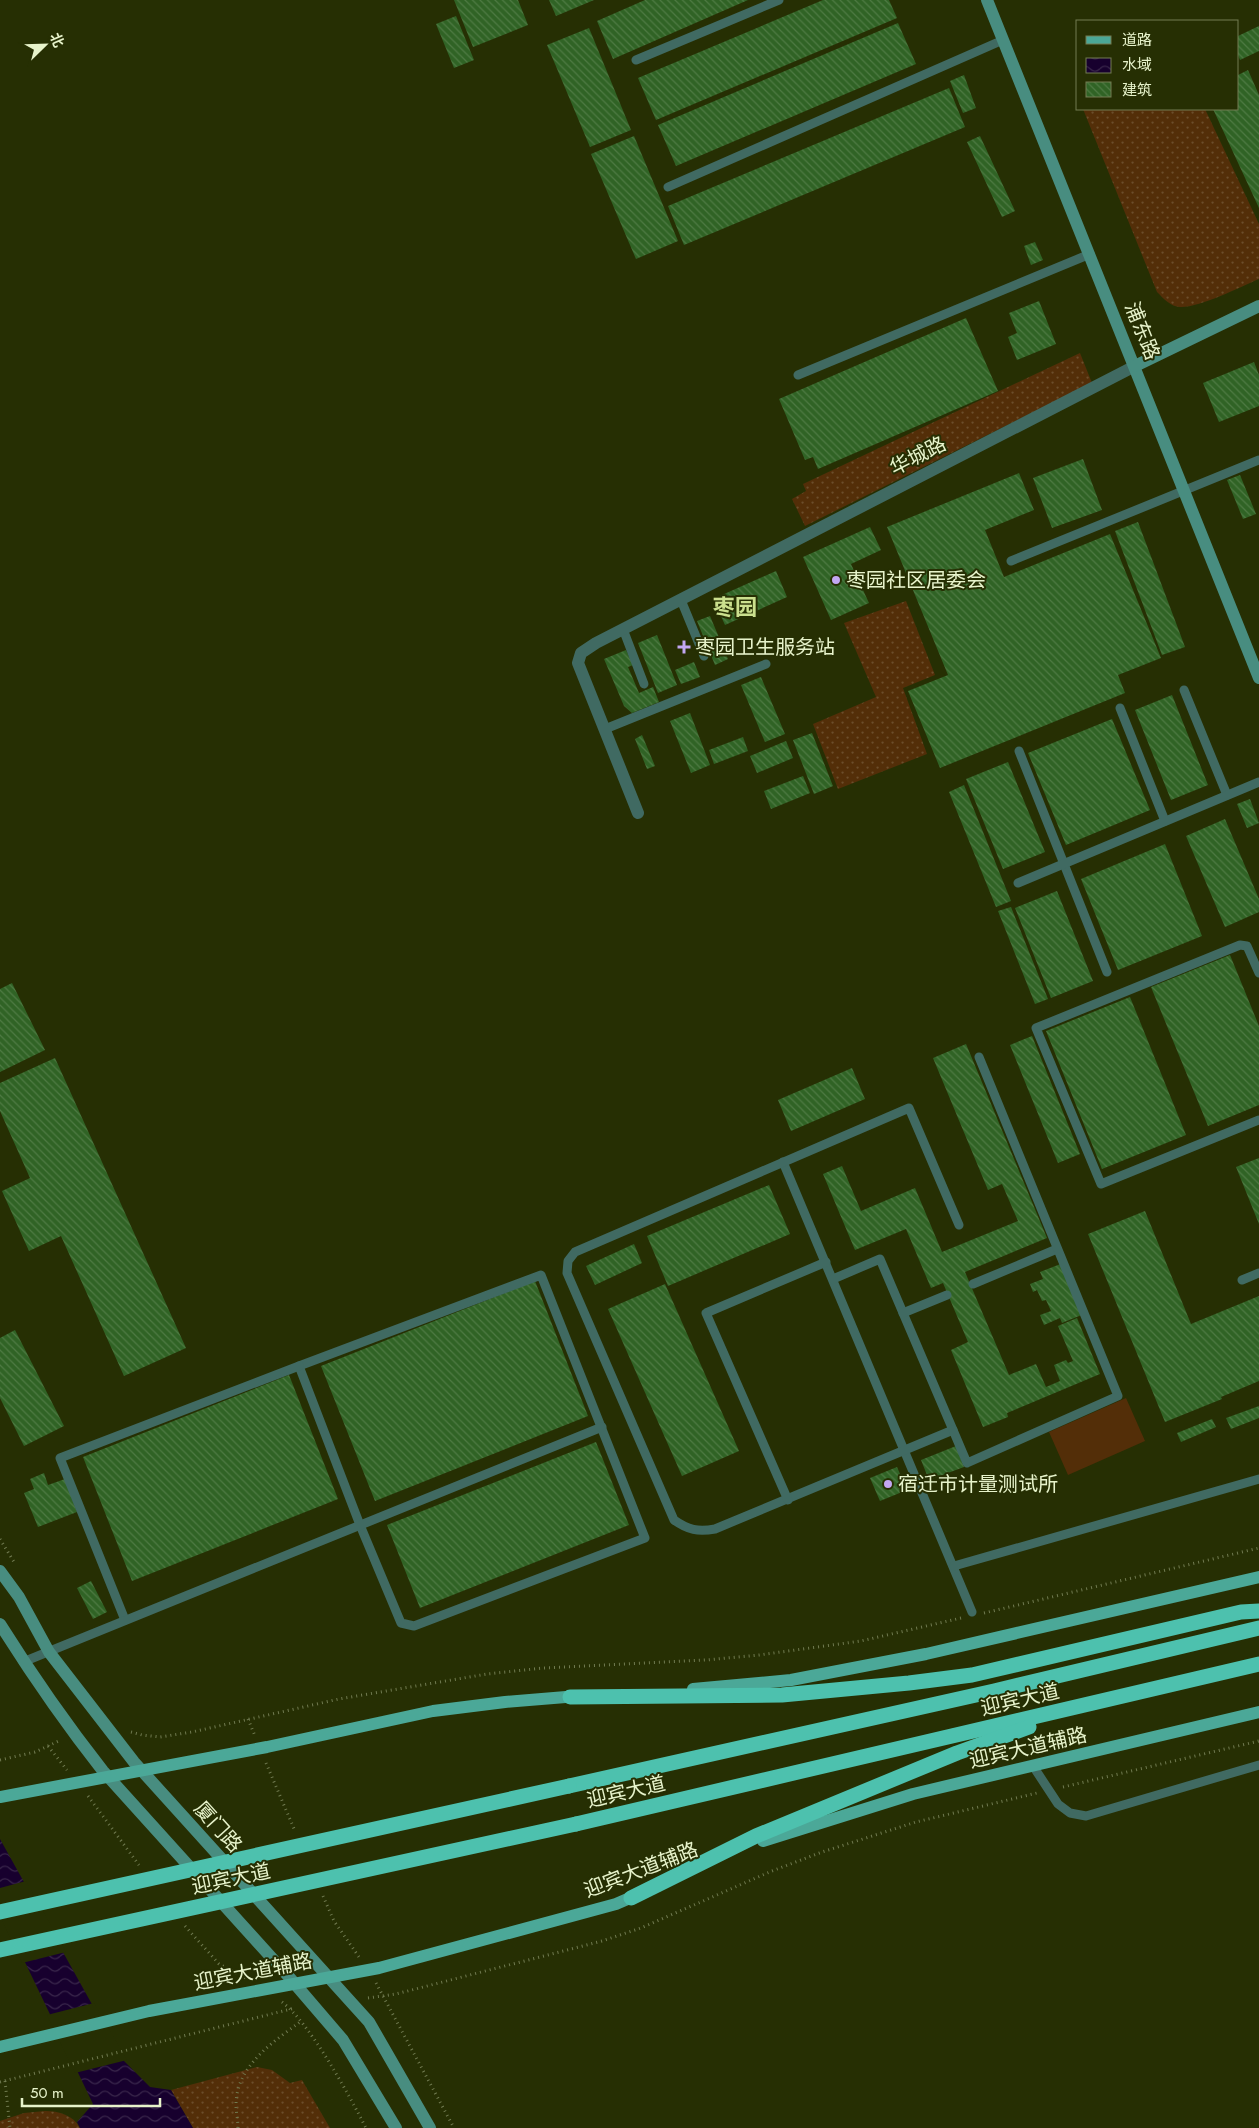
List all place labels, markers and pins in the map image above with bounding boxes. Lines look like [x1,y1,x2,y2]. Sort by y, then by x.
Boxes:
place label: 枣园社区居委会 [846,566,986,595]
marker: 枣园社区居委会 [830,574,842,586]
place label: 枣园卫生服务站 [695,633,835,662]
marker: 枣园卫生服务站 [677,640,691,654]
place label: 宿迁市计量测试所 [898,1470,1058,1499]
marker: 宿迁市计量测试所 [882,1478,894,1490]

